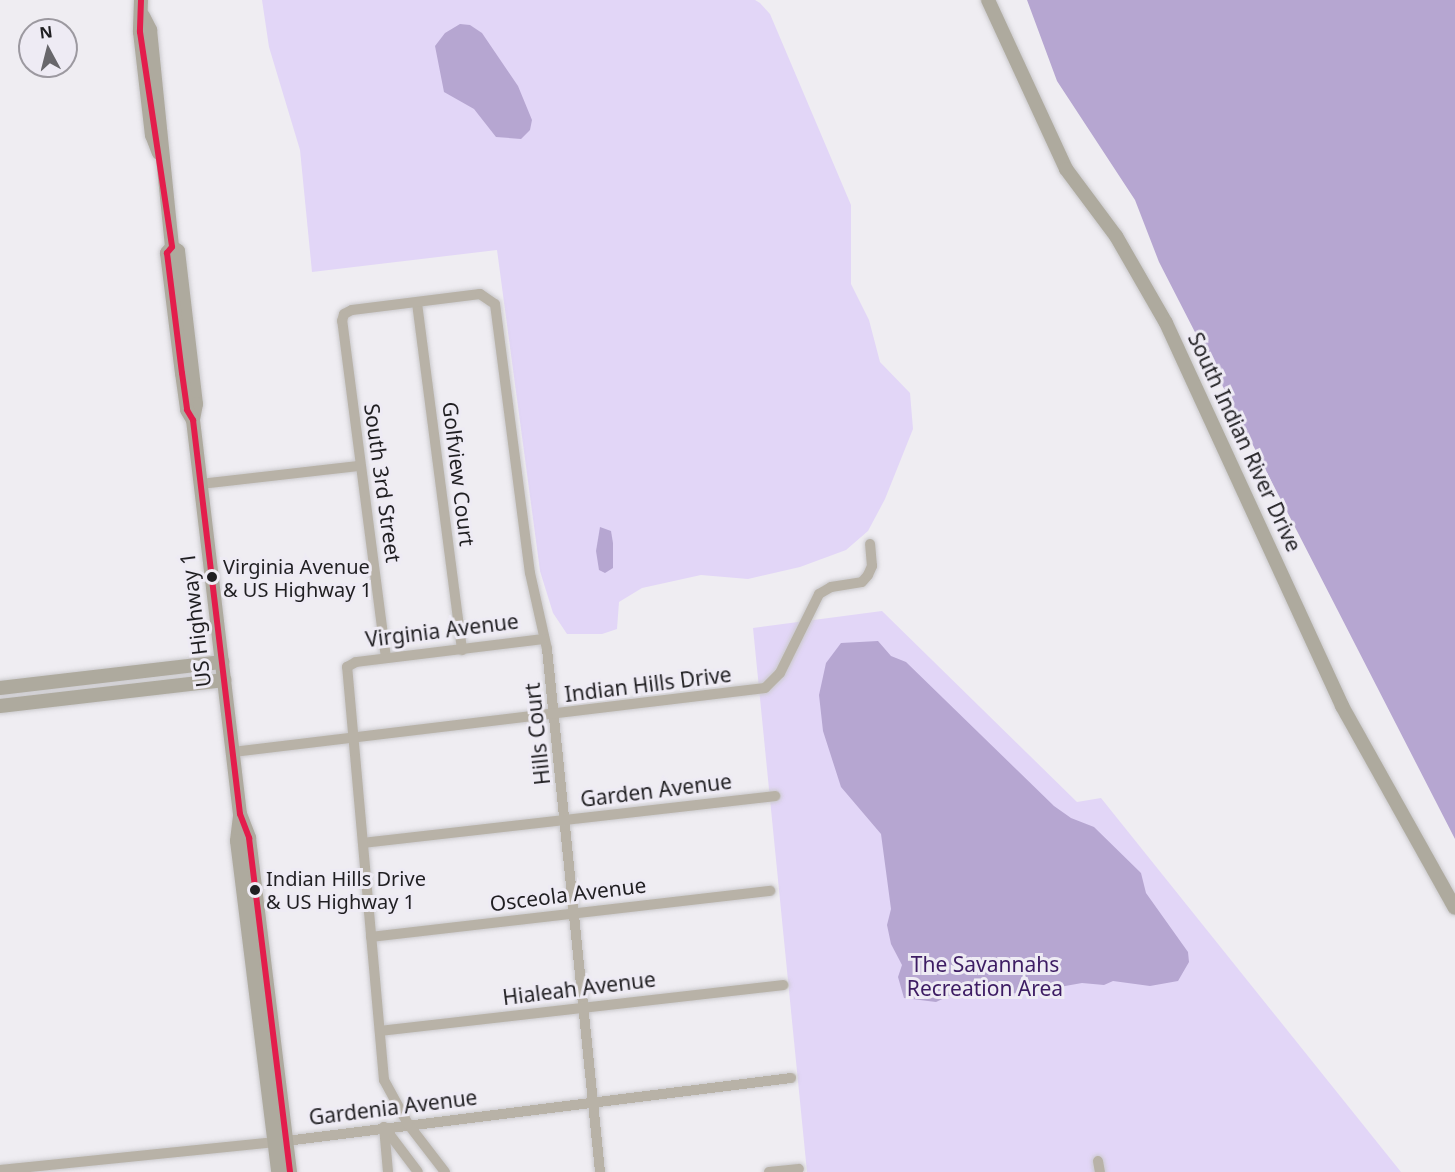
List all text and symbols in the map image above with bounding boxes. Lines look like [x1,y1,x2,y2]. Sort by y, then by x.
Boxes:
north arrow [18,18,78,78]
text: N [38,20,54,44]
street label: South Indian River Drive [1183,328,1307,556]
street label: Golfview Court [438,400,480,548]
street label: South 3rd Street [359,402,407,564]
street label: US Highway 1 [174,551,216,689]
place label: Virginia Avenue & US Highway 1 [223,554,372,601]
marker: Virginia Avenue & US Highway 1 [206,571,218,583]
street label: Virginia Avenue [364,608,520,652]
street label: Indian Hills Drive [563,661,733,707]
street label: Hills Court [519,682,555,786]
street label: Garden Avenue [579,768,733,812]
place label: Indian Hills Drive & US Highway 1 [266,867,426,914]
street label: Osceola Avenue [488,872,648,916]
marker: Indian Hills Drive & US Highway 1 [249,884,261,896]
park label: The Savannahs Recreation Area [907,951,1063,1001]
street label: Hialeah Avenue [501,966,657,1010]
street label: Gardenia Avenue [307,1084,479,1130]

